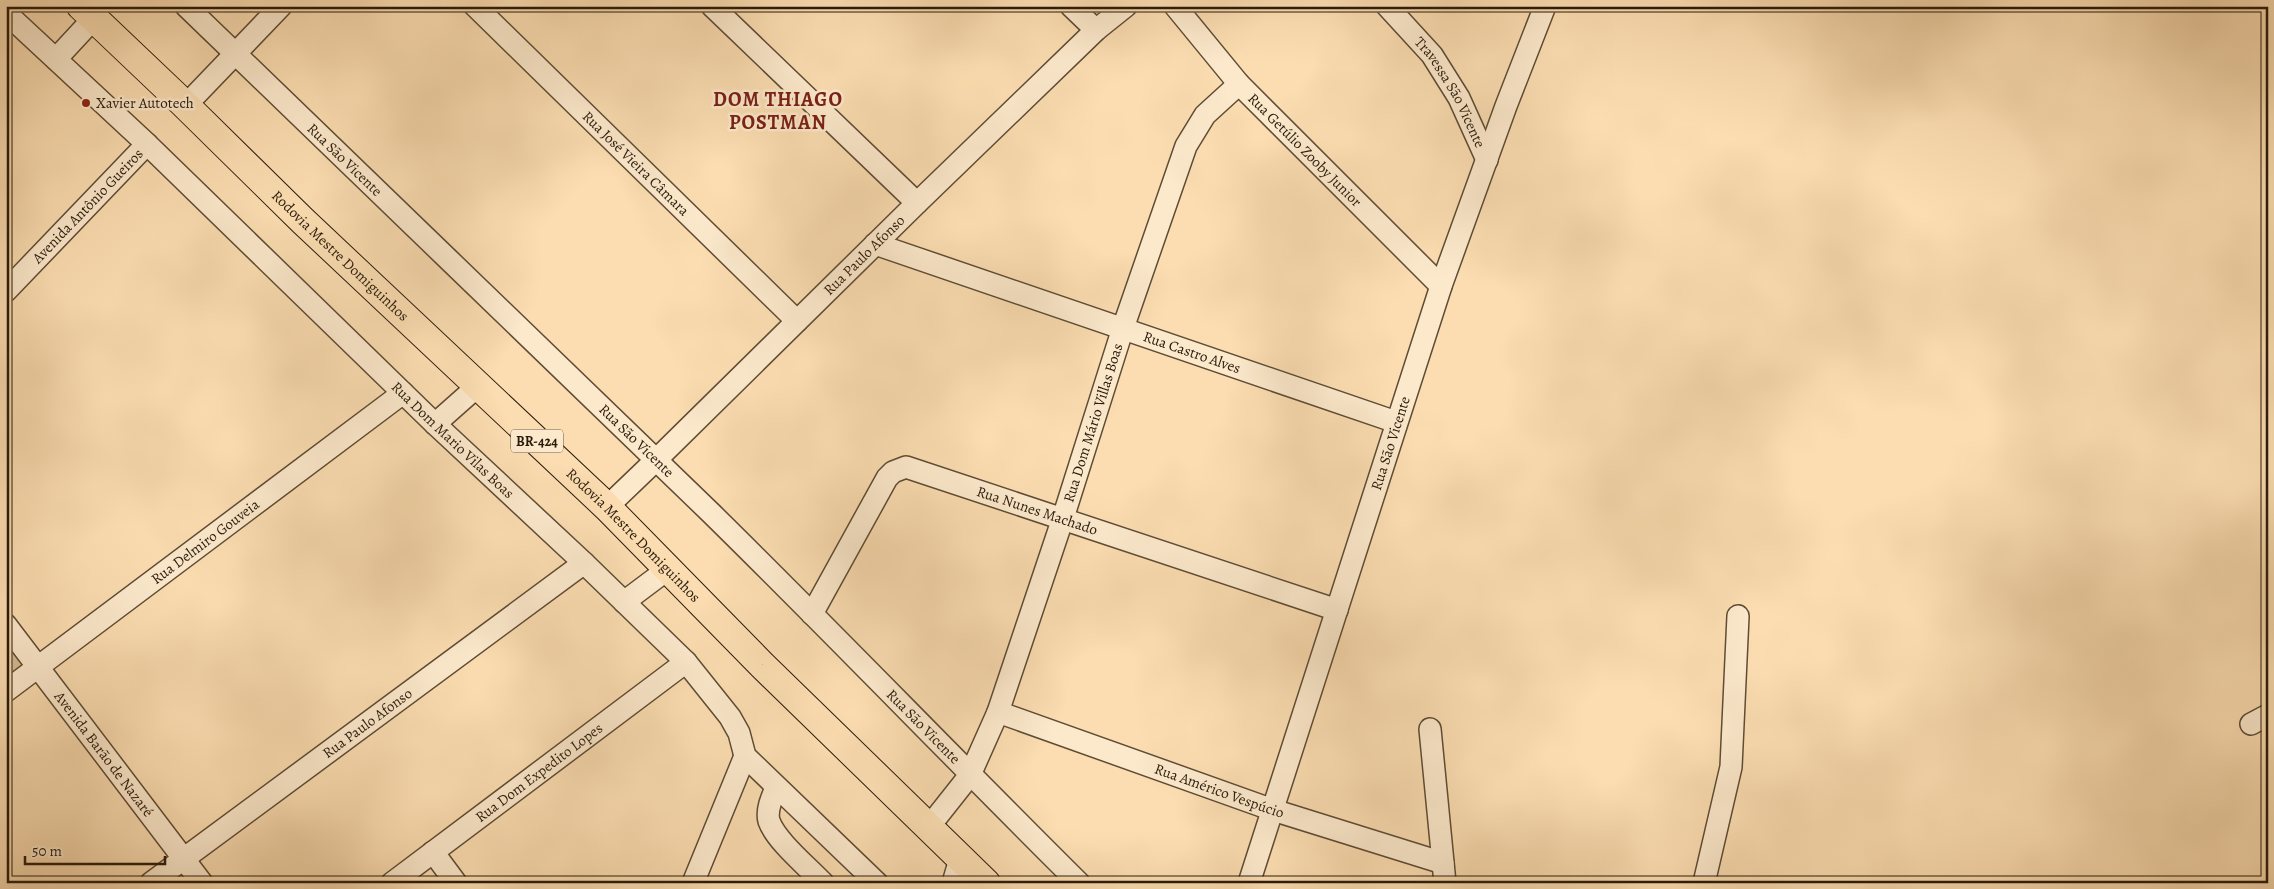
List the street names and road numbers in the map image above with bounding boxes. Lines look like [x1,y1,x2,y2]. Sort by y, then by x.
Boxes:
street label: Travessa São Vicente [1410,32,1490,151]
street label: Rua Getúlio Zooby Junior [1244,89,1366,211]
street label: Rua José Vieira Câmara [578,106,694,220]
street label: Rua São Vicente [303,119,387,201]
street label: Avenida Antônio Gueiros [27,144,148,268]
street label: Rodovia Mestre Domiguinhos [267,186,413,326]
street label: Rua Paulo Afonso [819,210,909,300]
street label: Rua Castro Alves [1141,326,1243,378]
street label: Rua Dom Mário Villas Boas [1059,341,1128,505]
street label: Rua Dom Mario Vilas Boas [387,377,519,503]
street label: Rua São Vicente [1366,393,1415,493]
street label: Rua São Vicente [595,399,679,482]
road number: BR-424 [511,430,563,452]
street label: Rodovia Mestre Domiguinhos [562,464,705,607]
street label: Rua Nunes Machado [974,481,1100,540]
street label: Rua Delmiro Gouveia [147,494,263,589]
street label: Rua Paulo Afonso [318,683,416,763]
street label: Rua São Vicente [882,685,965,768]
street label: Avenida Barão de Nazaré [49,686,158,821]
street label: Rua Dom Expedito Lopes [471,718,607,827]
street label: Rua Américo Vespúcio [1152,759,1287,823]

